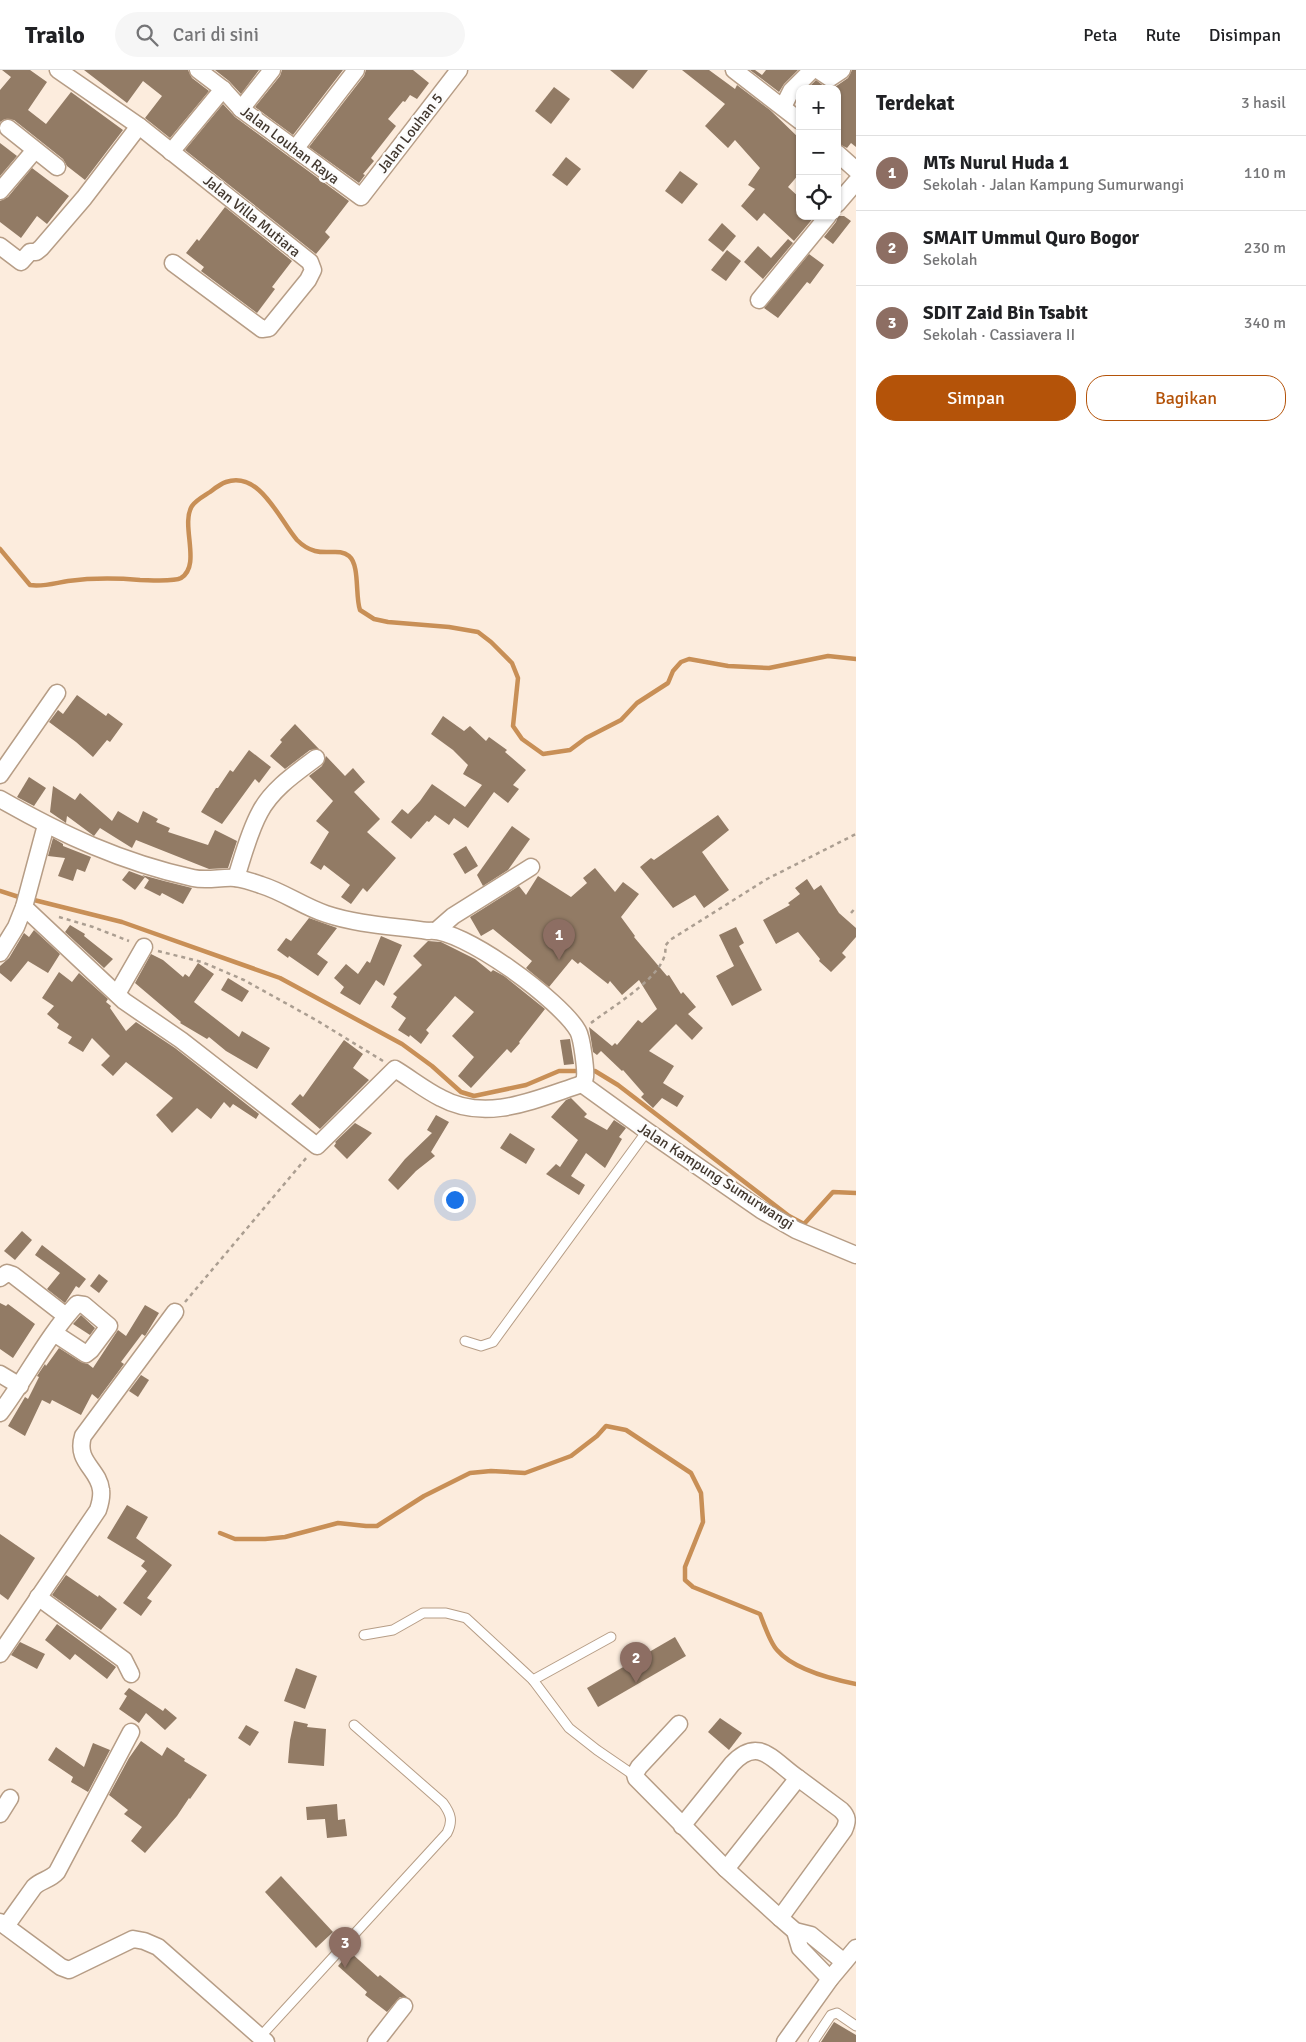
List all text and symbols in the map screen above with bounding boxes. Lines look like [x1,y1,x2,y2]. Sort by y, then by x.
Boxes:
search box [115,12,465,57]
text: Trailo [25,20,85,50]
icon: search [133,21,161,49]
text: Cari di sini [173,23,259,47]
text: Peta [1083,24,1117,46]
text: Rute [1145,24,1181,46]
text: Disimpan [1209,24,1281,46]
map controls [796,85,841,220]
button: + [796,85,841,130]
street label: Jalan Louhan 5 [373,90,447,176]
text: Terdekat [876,90,955,116]
text: 3 hasil [1241,93,1286,113]
street label: Jalan Louhan Raya [237,102,343,188]
button: − [796,130,841,175]
text: MTs Nurul Huda 1 [923,151,1069,175]
text: 1 [888,163,896,183]
text: 110 m [1244,163,1286,183]
street label: Jalan Villa Mutiara [200,171,304,261]
button: locate [796,175,841,220]
text: Sekolah · Jalan Kampung Sumurwangi [923,175,1184,195]
text: SMAIT Ummul Quro Bogor [923,226,1139,250]
text: 2 [888,238,896,258]
text: 230 m [1244,238,1286,258]
text: Sekolah [923,250,977,270]
text: SDIT Zaid Bin Tsabit [923,301,1088,325]
text: 3 [888,313,896,333]
text: 340 m [1244,313,1286,333]
text: Sekolah · Cassiavera II [923,325,1075,345]
button: Simpan [876,375,1076,421]
button: Bagikan [1086,375,1286,421]
pin: 1 [543,919,575,960]
street label: Jalan Kampung Sumurwangi [635,1119,797,1233]
your location [442,1187,468,1213]
pin: 2 [620,1642,652,1683]
pin: 3 [329,1927,361,1968]

